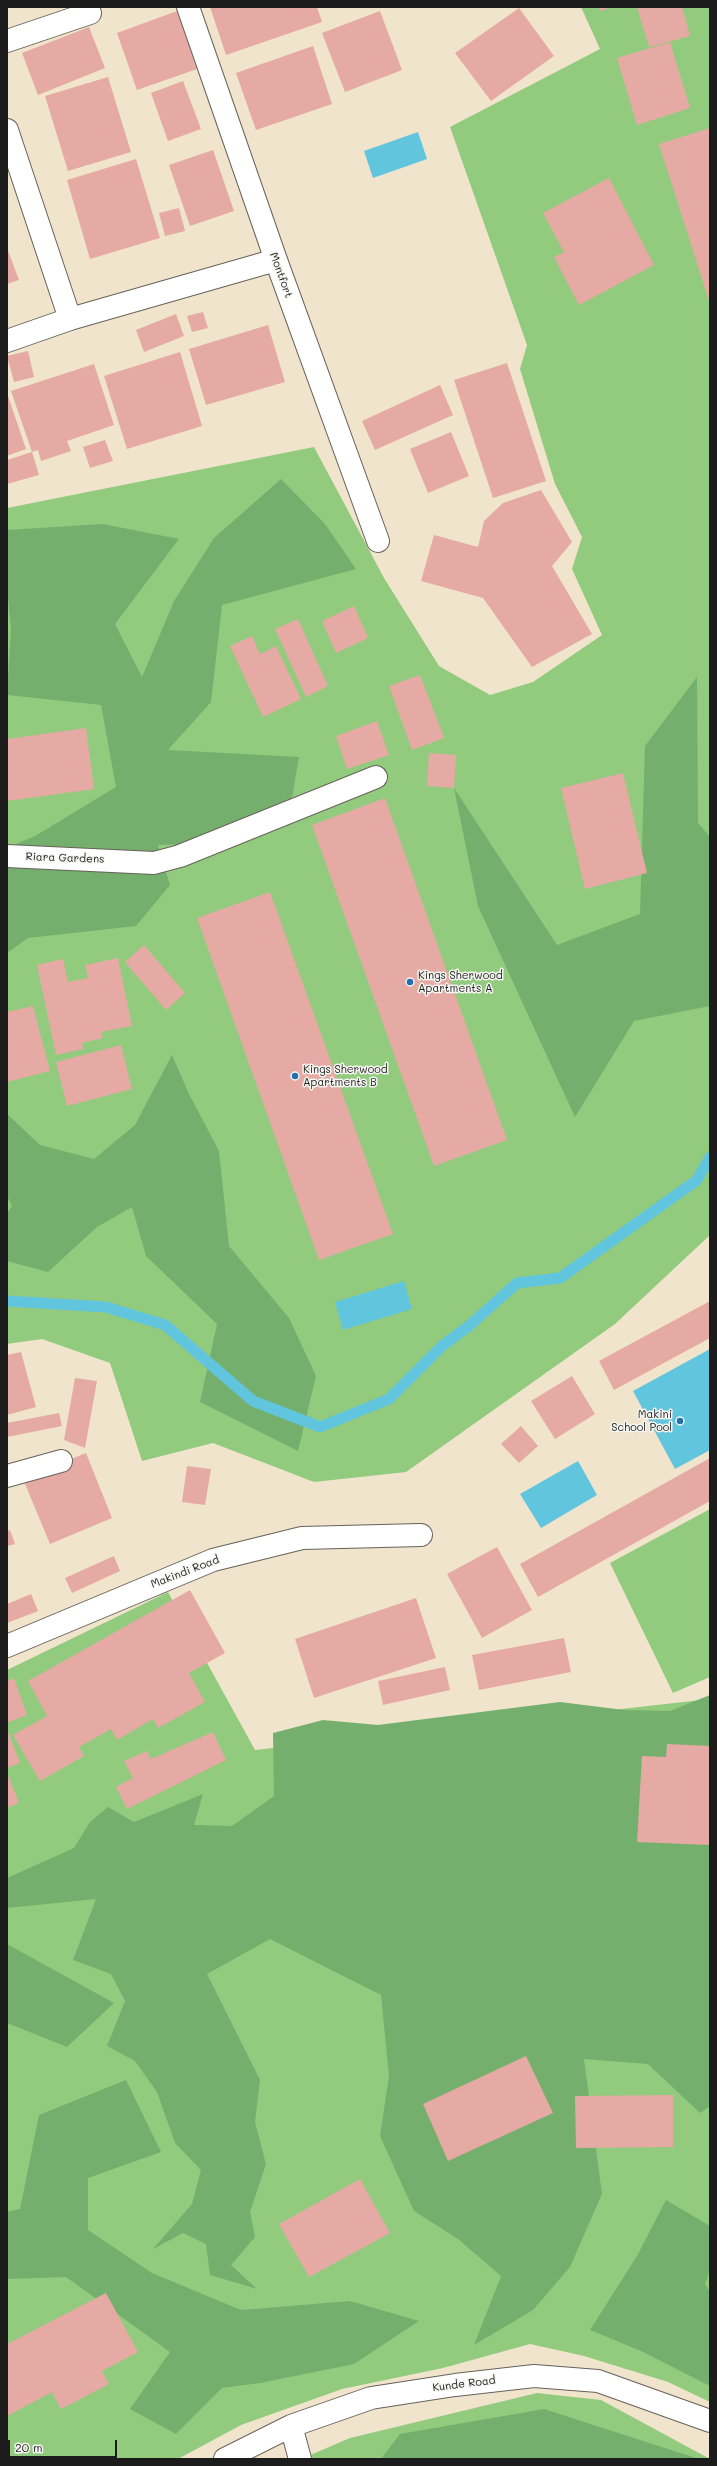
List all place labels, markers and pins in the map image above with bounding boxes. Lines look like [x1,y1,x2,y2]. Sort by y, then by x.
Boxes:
place label: Kings Sherwood Apartments A [418,969,503,995]
marker: Kings Sherwood Apartments A [405,977,415,987]
place label: Kings Sherwood Apartments B [303,1063,388,1089]
marker: Kings Sherwood Apartments B [290,1071,300,1081]
place label: Makini School Pool [611,1408,672,1434]
marker: Makini School Pool [675,1416,685,1426]

